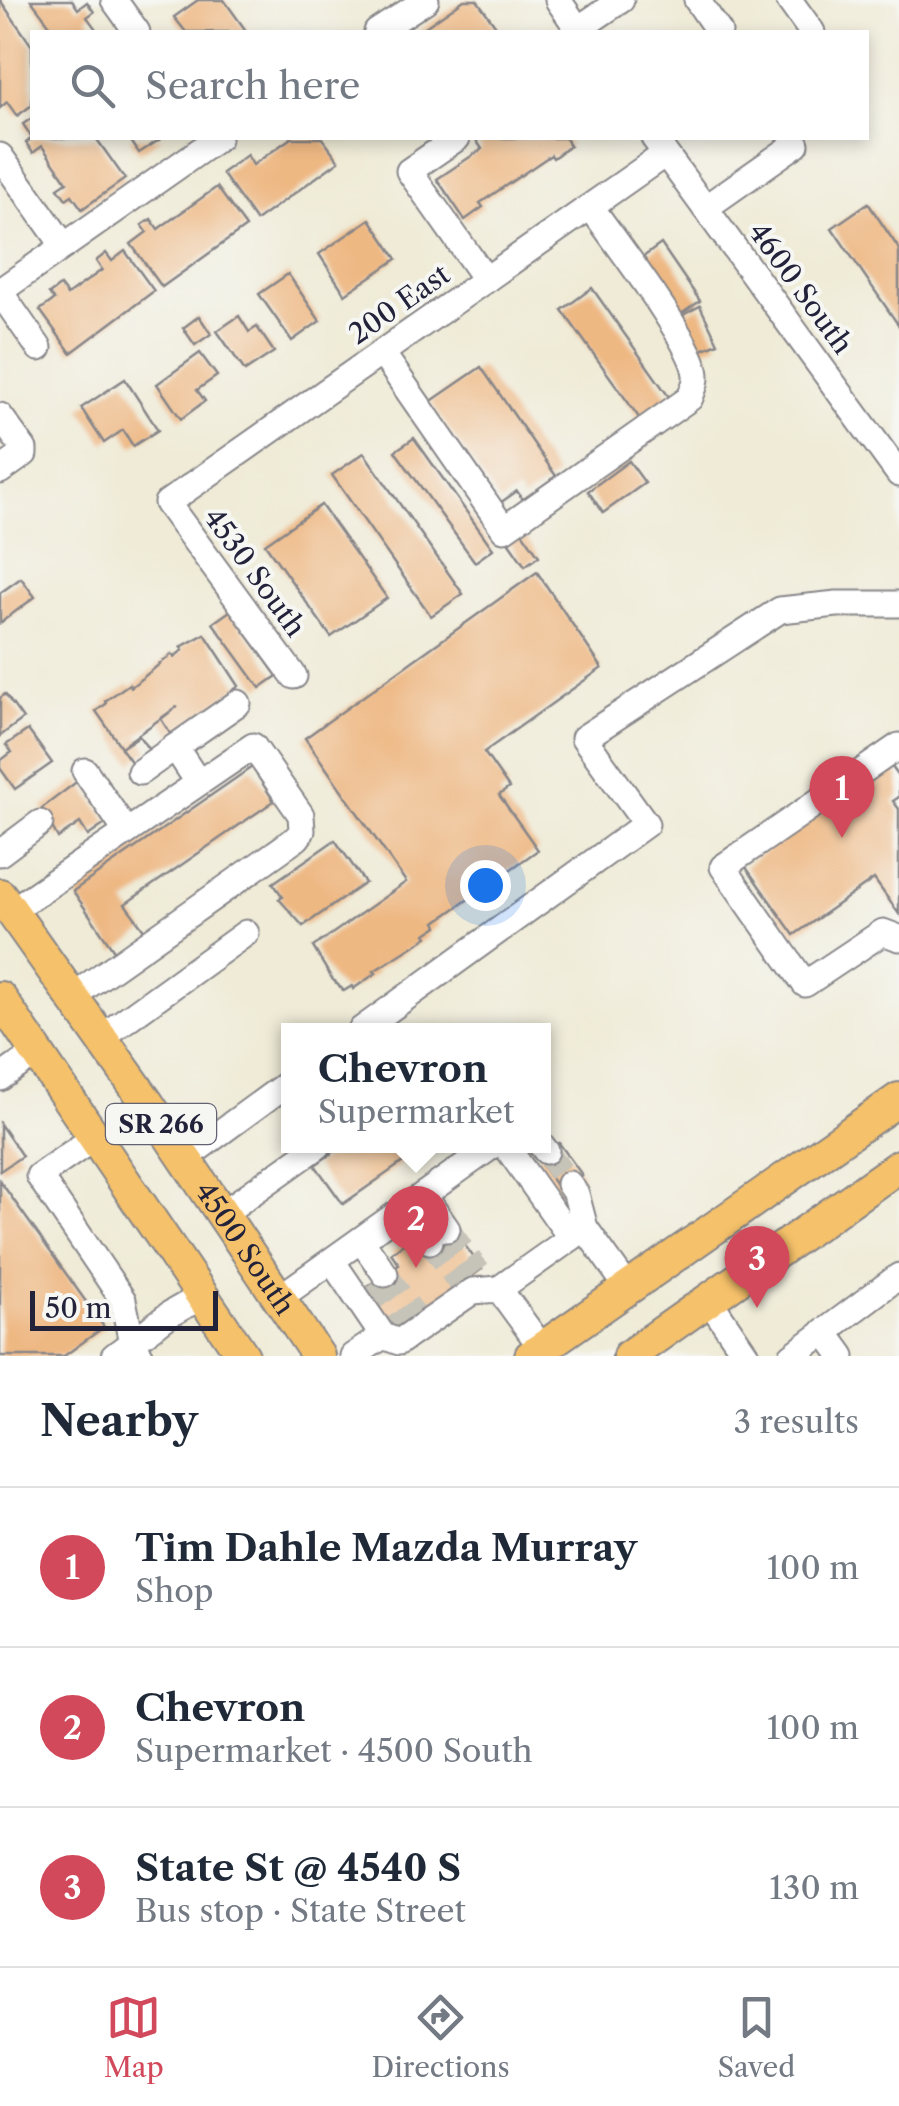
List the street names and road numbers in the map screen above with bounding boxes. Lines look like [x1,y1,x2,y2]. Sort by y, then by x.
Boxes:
street label: 4600 South [742,216,860,360]
street label: 200 East [342,257,456,351]
street label: 4530 South [197,501,313,643]
road number: SR 266 [106,1104,216,1144]
street label: 4500 South [188,1175,302,1321]

